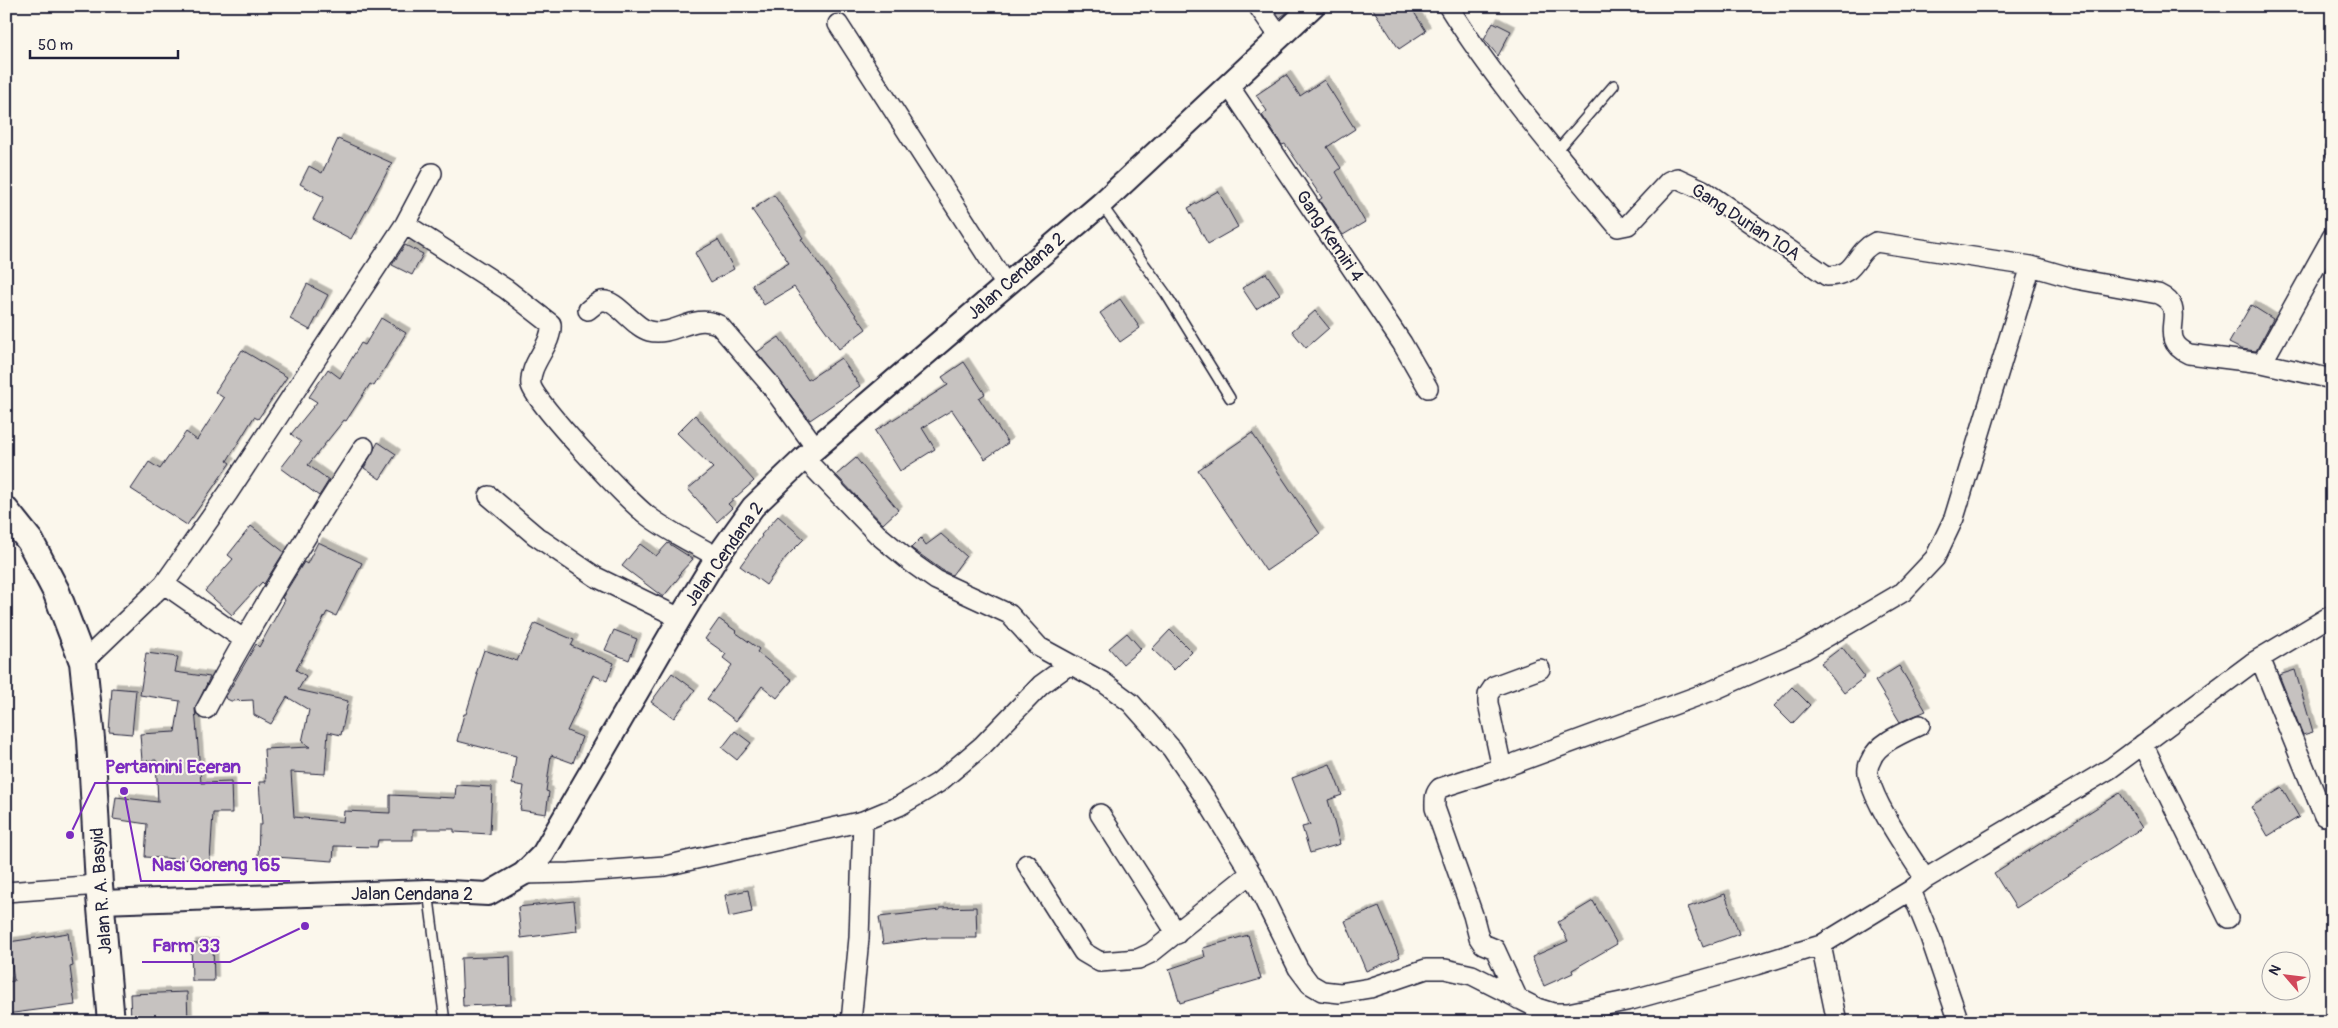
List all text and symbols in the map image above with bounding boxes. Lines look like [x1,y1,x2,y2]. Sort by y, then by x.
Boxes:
scale bar [30,28,178,60]
text: 50 m [38,36,73,55]
street label: Gang Durian 10A [1687,179,1805,266]
street label: Gang Kemiri 4 [1291,186,1369,287]
street label: Jalan Cendana 2 [963,228,1070,325]
street label: Jalan Cendana 2 [680,498,769,611]
callout: Pertamini Eceran [95,749,251,783]
text: Pertamini Eceran [105,755,241,779]
street label: Jalan R. A. Basyid [86,827,117,955]
callout: Nasi Goreng 165 [141,847,290,881]
text: Nasi Goreng 165 [151,853,281,877]
street label: Jalan Cendana 2 [351,883,473,906]
callout: Farm 33 [142,928,230,962]
text: Farm 33 [152,934,220,958]
north arrow [2260,950,2310,1000]
text: N [2265,962,2285,978]

